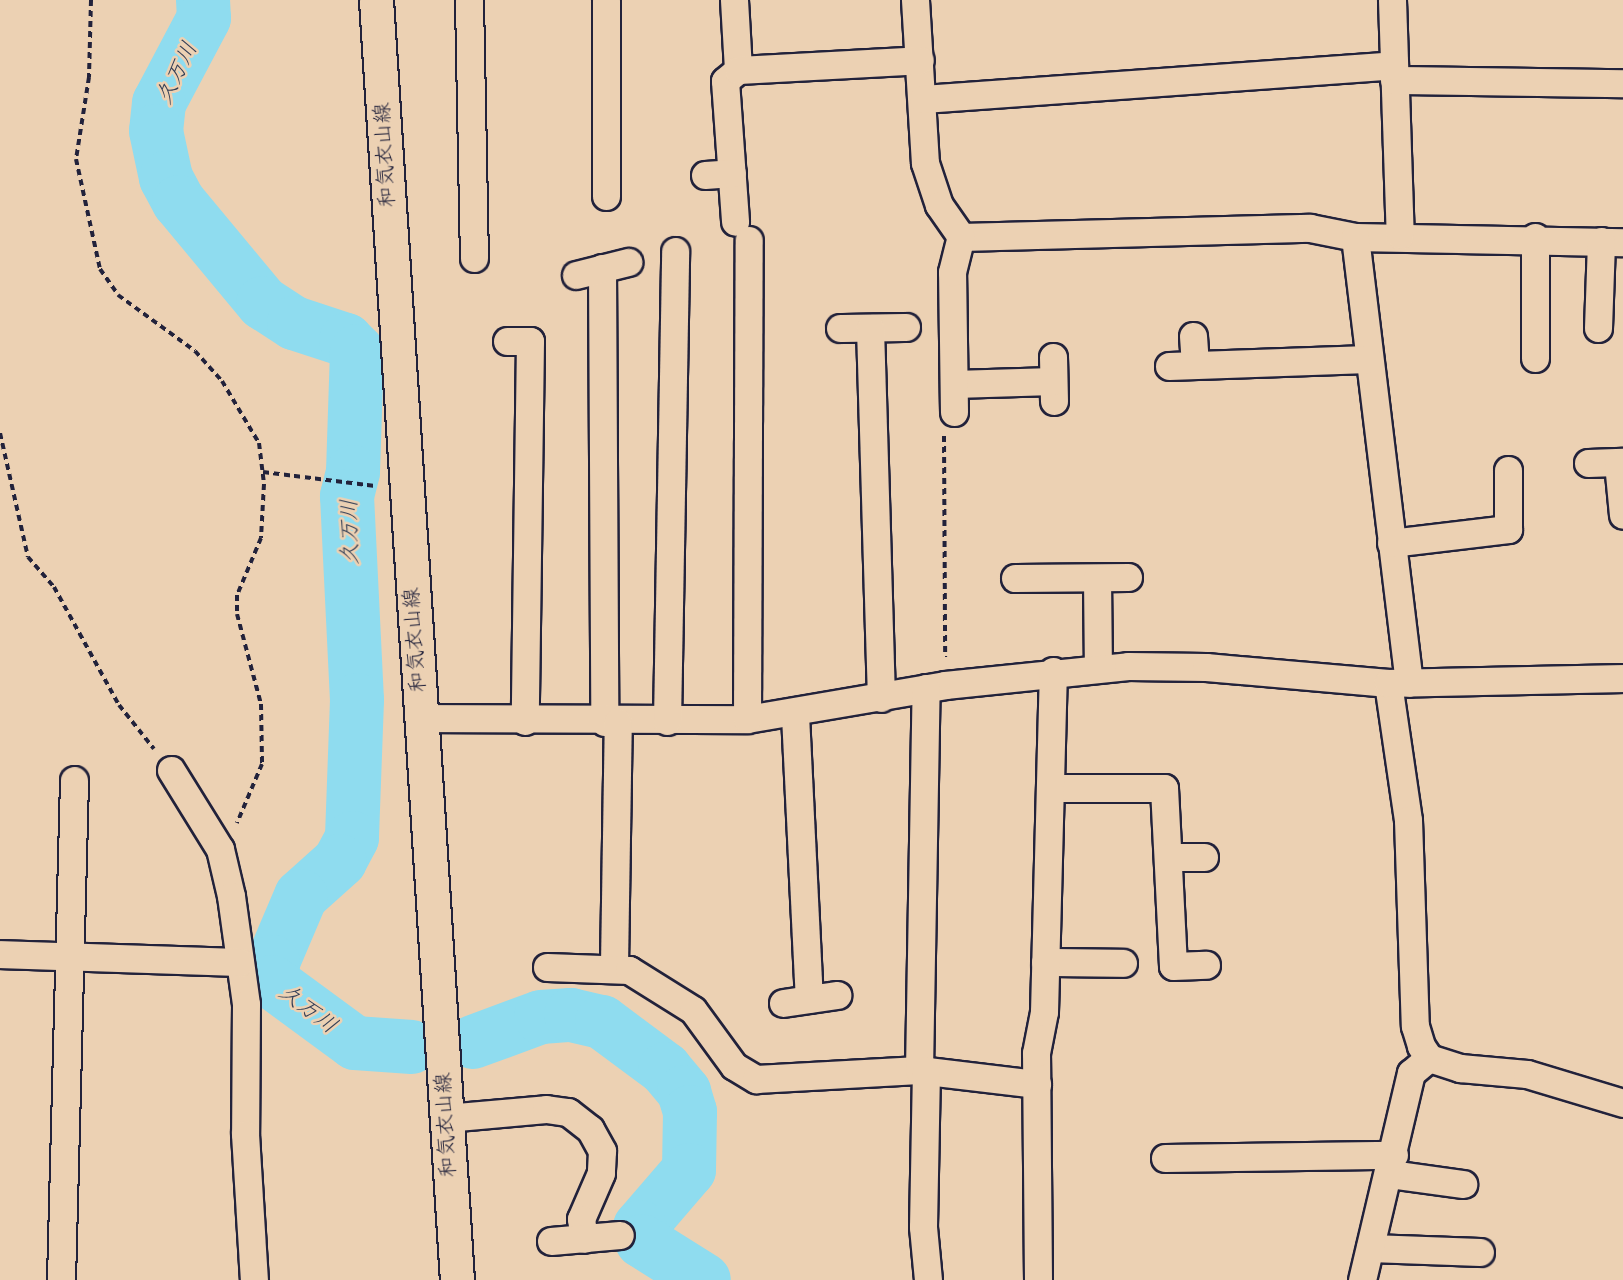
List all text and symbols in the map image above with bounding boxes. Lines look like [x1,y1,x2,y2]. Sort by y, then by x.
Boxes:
water label: 久万川 [151,38,203,108]
street label: 和気衣山線 [370,102,400,208]
water label: 久万川 [336,499,364,565]
street label: 和気衣山線 [399,587,431,693]
water label: 久万川 [274,979,342,1039]
street label: 和気衣山線 [431,1072,461,1178]

